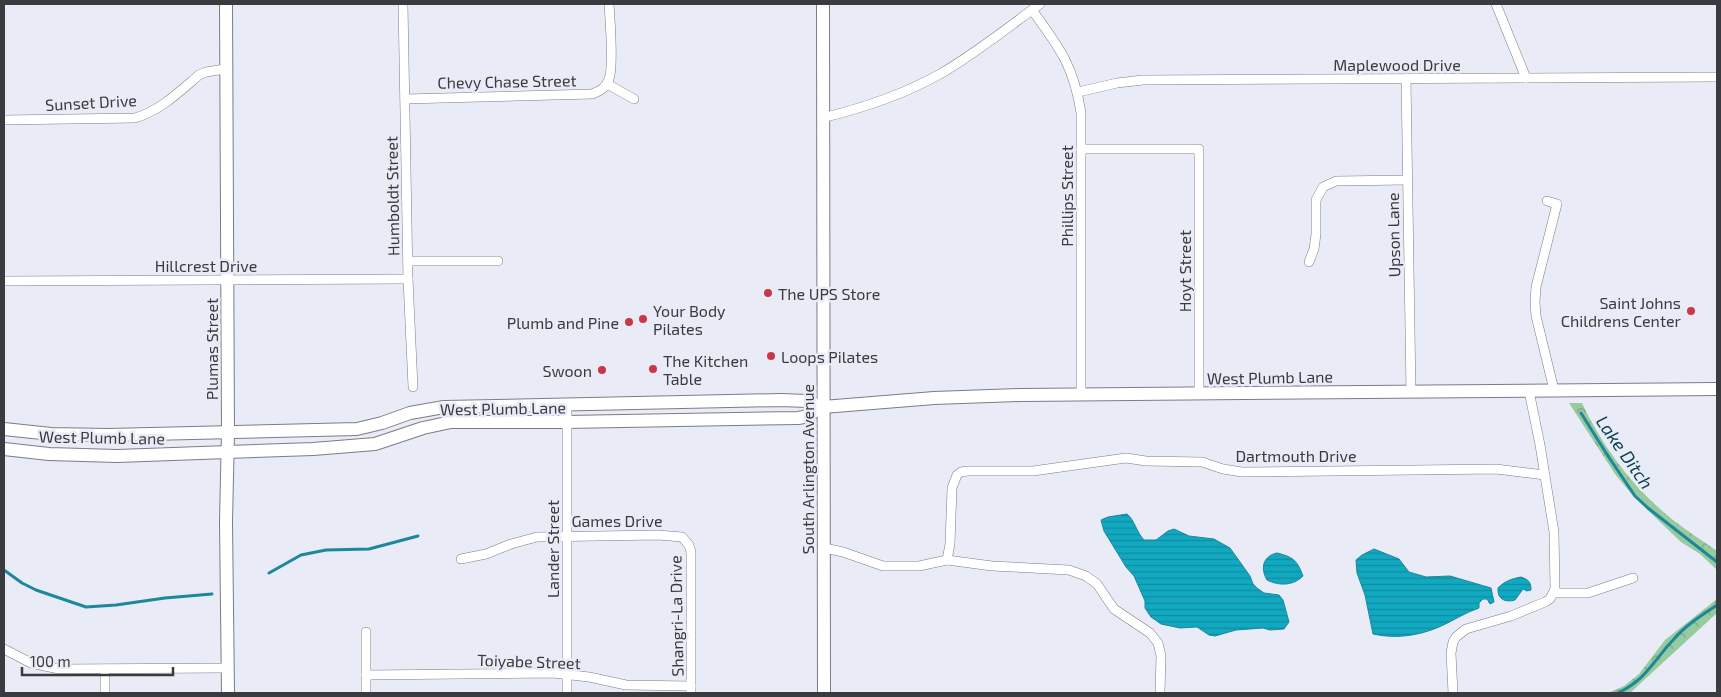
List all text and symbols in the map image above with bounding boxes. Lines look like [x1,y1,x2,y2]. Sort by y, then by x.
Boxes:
street label: Maplewood Drive [1333,55,1461,74]
street label: Chevy Chase Street [437,70,577,92]
street label: Sunset Drive [45,90,137,114]
street label: Humboldt Street [381,136,403,256]
street label: Phillips Street [1057,145,1076,247]
street label: Upson Lane [1383,192,1403,278]
street label: Hoyt Street [1175,230,1194,312]
street label: Hillcrest Drive [155,256,257,275]
place label: The UPS Store [778,284,880,303]
marker: The UPS Store [762,287,774,299]
place label: Saint Johns Childrens Center [1561,293,1682,330]
street label: Plumas Street [202,298,221,400]
place label: Your Body Pilates [653,301,726,338]
marker: Saint Johns Childrens Center [1685,305,1697,317]
place label: Plumb and Pine [507,313,619,332]
marker: Your Body Pilates [637,313,649,325]
marker: Plumb and Pine [623,316,635,328]
place label: Loops Pilates [781,347,878,366]
marker: Loops Pilates [765,350,777,362]
place label: The Kitchen Table [663,351,748,388]
place label: Swoon [542,361,592,380]
marker: The Kitchen Table [647,363,659,375]
marker: Swoon [596,364,608,376]
street label: West Plumb Lane [1207,366,1333,388]
street label: South Arlington Avenue [798,384,817,554]
street label: West Plumb Lane [440,397,566,419]
water label: Lake Ditch [1592,411,1658,493]
street label: West Plumb Lane [39,426,165,448]
street label: Dartmouth Drive [1235,446,1357,465]
street label: Lander Street [543,500,562,598]
street label: Games Drive [571,511,663,530]
street label: Shangri-La Drive [665,555,687,677]
scale bar [22,644,174,676]
street label: Toiyabe Street [477,650,581,672]
text: 100 m [30,652,71,670]

